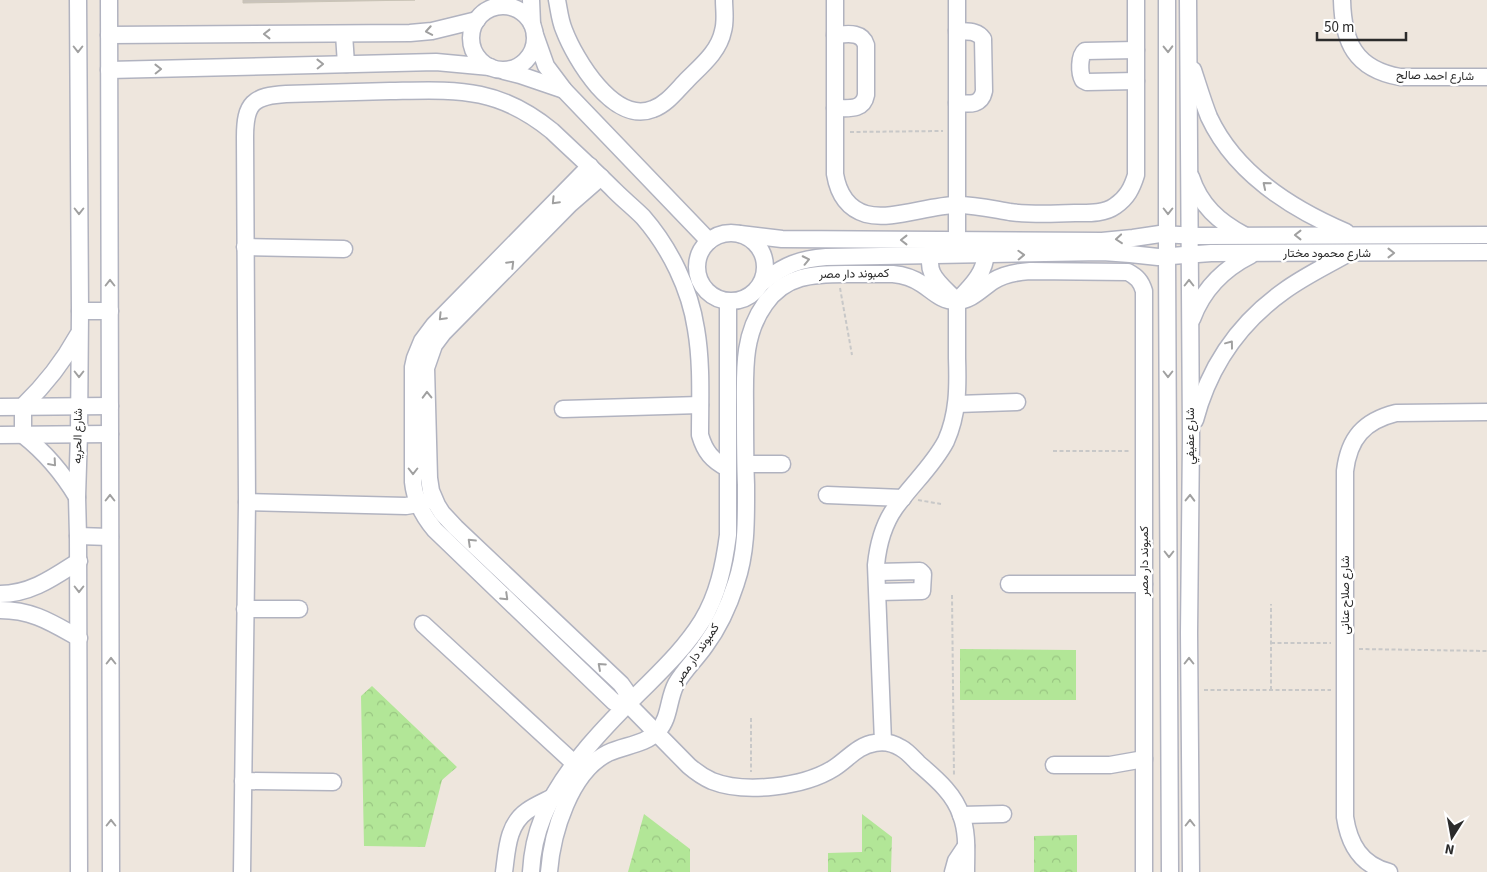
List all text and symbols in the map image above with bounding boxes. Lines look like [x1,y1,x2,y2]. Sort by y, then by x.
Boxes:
scale bar [1317,10,1406,42]
text: 50 m [1324,17,1354,38]
one-way arrow [425,25,434,35]
one-way arrow [263,29,270,39]
one-way arrow [73,45,83,53]
one-way arrow [1163,45,1173,53]
one-way arrow [317,59,325,70]
one-way arrow [154,63,162,74]
street label: شارع احمد صالح [1396,67,1474,85]
one-way arrow [1262,182,1271,191]
one-way arrow [552,195,561,204]
one-way arrow [74,208,84,215]
one-way arrow [1163,208,1173,215]
one-way arrow [1294,230,1302,240]
one-way arrow [1115,234,1123,245]
one-way arrow [900,235,908,245]
street label: شارع محمود مختار [1282,245,1371,262]
one-way arrow [1387,248,1395,258]
one-way arrow [1017,249,1025,260]
one-way arrow [802,255,810,266]
one-way arrow [505,261,514,270]
street label: كمبوند دار مصر [818,265,889,283]
one-way arrow [105,279,115,287]
one-way arrow [1184,279,1194,287]
one-way arrow [439,311,448,320]
one-way arrow [1224,340,1233,350]
one-way arrow [74,370,84,378]
one-way arrow [1163,370,1173,378]
one-way arrow [422,390,432,398]
street label: شارع الحريه [69,408,87,464]
street label: شارع عفيفي [1182,408,1200,464]
one-way arrow [48,457,57,466]
one-way arrow [408,467,418,475]
one-way arrow [105,494,115,502]
one-way arrow [1185,494,1195,502]
street label: كمبوند دار مصر [1136,526,1153,597]
one-way arrow [467,539,476,548]
one-way arrow [1164,550,1174,558]
street label: شارع صلاح عنانى [1337,556,1354,634]
one-way arrow [74,585,84,593]
one-way arrow [500,591,509,600]
street label: كمبوند دار مصر [670,620,724,689]
one-way arrow [106,657,116,664]
one-way arrow [1184,657,1194,664]
one-way arrow [598,663,607,672]
north arrow [1427,812,1477,862]
one-way arrow [106,819,116,827]
one-way arrow [1185,819,1195,827]
text: N [1443,838,1456,859]

